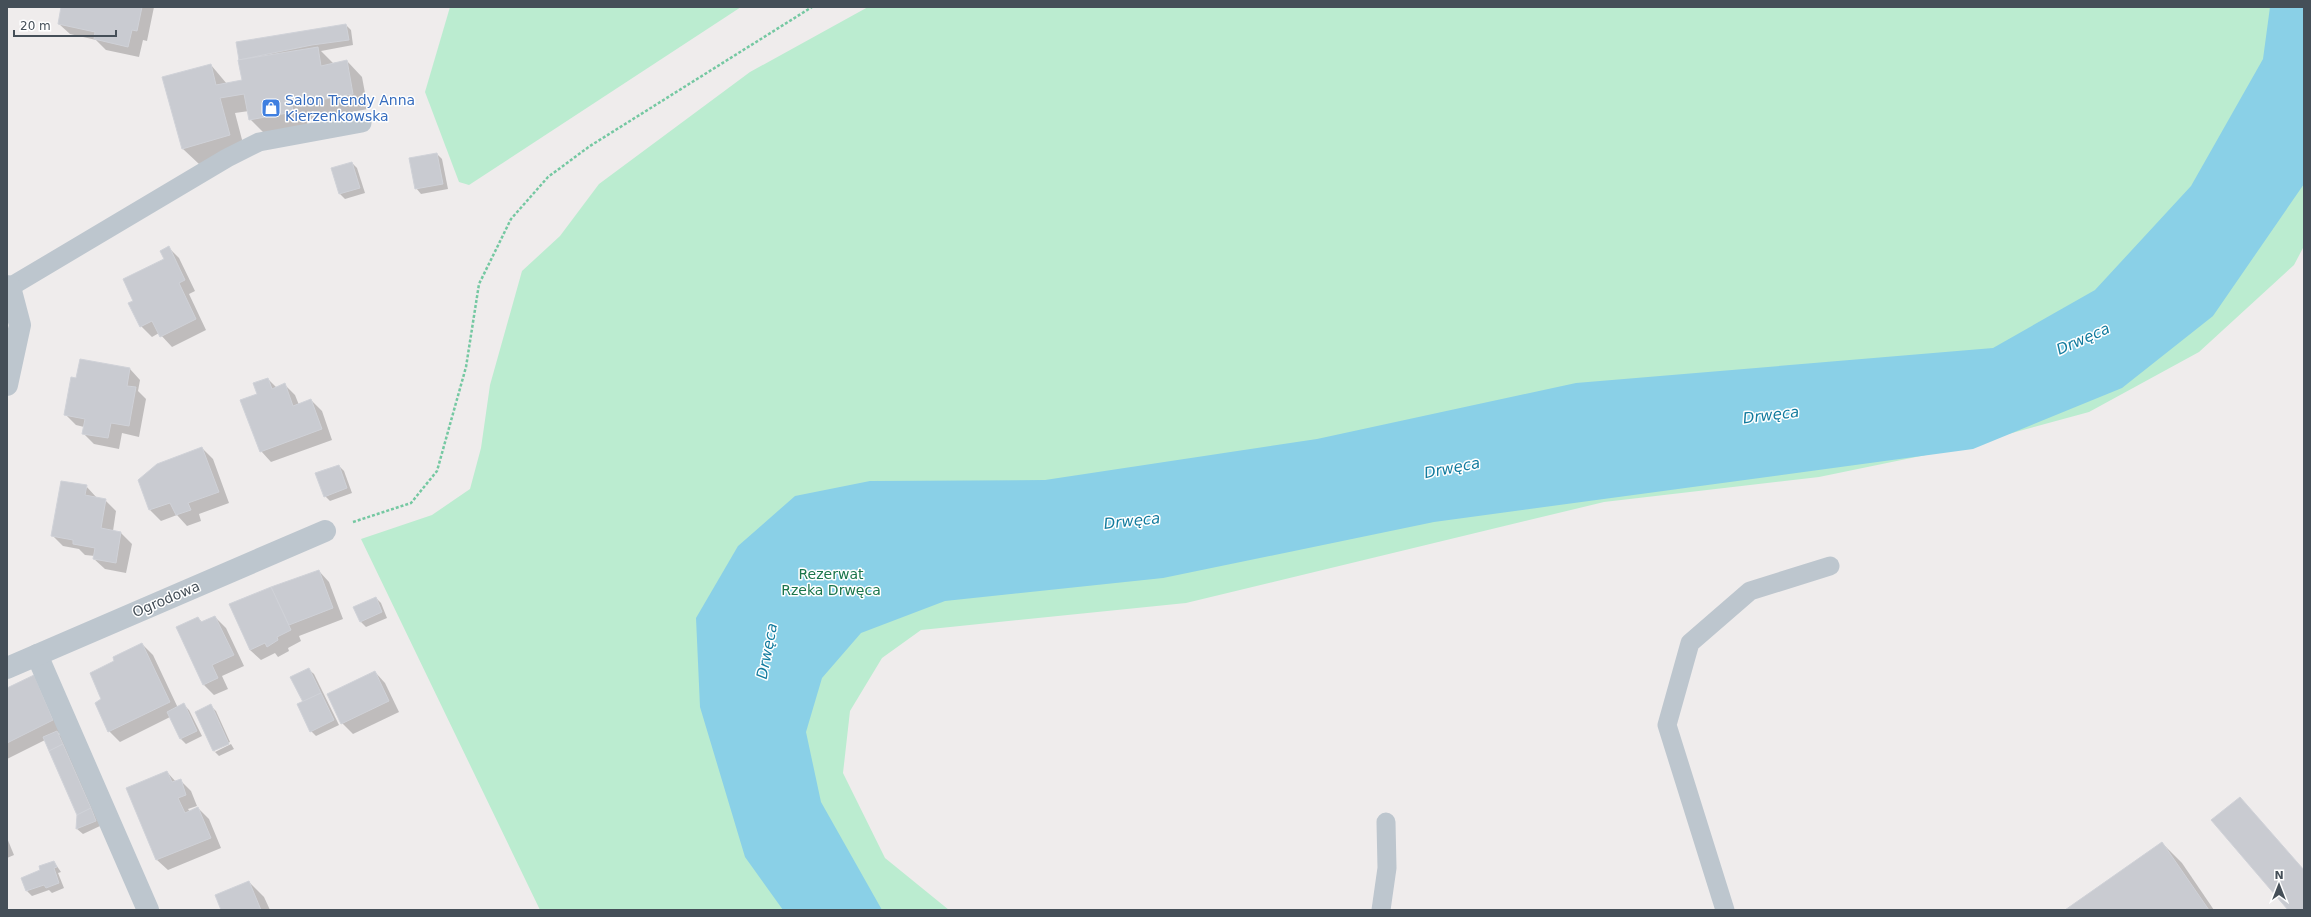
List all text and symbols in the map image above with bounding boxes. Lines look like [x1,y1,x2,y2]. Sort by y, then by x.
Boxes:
scale bar [14,12,116,38]
text: 20 m [20,19,51,33]
place label: Salon Trendy Anna Kierzenkowska [285,92,415,124]
shop icon: Salon Trendy Anna Kierzenkowska [260,97,282,119]
water label: Drwęca [2053,319,2113,359]
water label: Drwęca [1742,403,1800,427]
water label: Drwęca [1422,454,1482,482]
water label: Drwęca [1103,509,1161,533]
park label: Rezerwat Rzeka Drwęca [781,566,881,598]
street label: Ogrodowa [130,578,202,620]
water label: Drwęca [753,621,781,681]
north arrow [2259,865,2299,905]
text: N [2274,869,2284,882]

